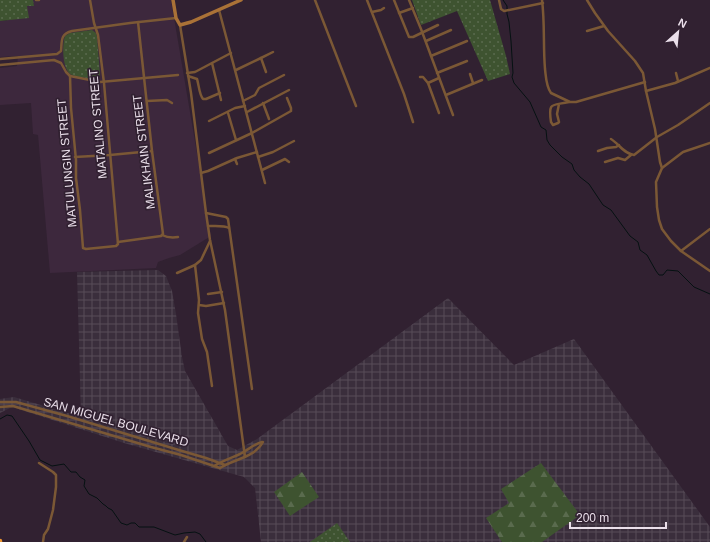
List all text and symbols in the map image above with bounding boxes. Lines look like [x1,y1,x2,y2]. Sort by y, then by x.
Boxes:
north arrow [658,12,698,52]
text: N [676,16,689,30]
street label: MATALINO STREET [86,68,110,180]
street label: MALIKHAIN STREET [130,93,158,210]
street label: MATULUNGIN STREET [54,97,80,228]
street label: SAN MIGUEL BOULEVARD [42,395,190,449]
scale bar [570,504,666,530]
text: 200 m [576,511,609,525]

